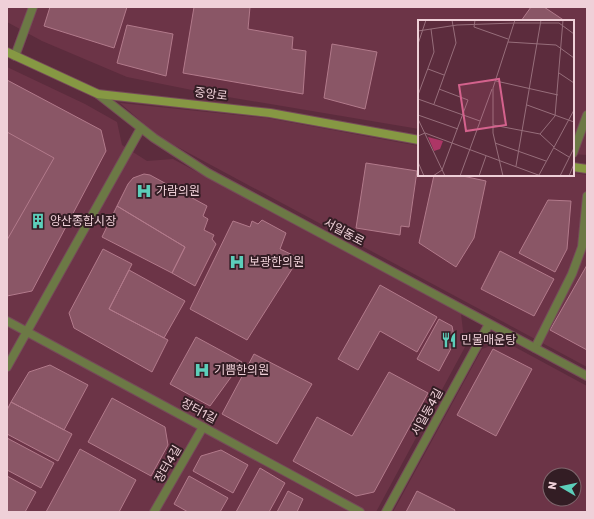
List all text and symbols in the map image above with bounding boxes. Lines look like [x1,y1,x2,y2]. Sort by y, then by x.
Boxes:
inset map [418,20,574,176]
street label: 중앙로 [194,85,228,103]
hospital icon: 가람의원 [135,182,153,200]
place label: 가람의원 [156,184,200,198]
building icon: 양산종합시장 [29,212,47,230]
place label: 양산종합시장 [50,214,116,228]
street label: 서일동로 [321,215,367,249]
hospital icon: 보광한의원 [228,253,246,271]
place label: 보광한의원 [249,255,304,269]
restaurant icon: 민물매운탕 [440,331,458,349]
place label: 민물매운탕 [461,333,516,347]
hospital icon: 기쁨한의원 [193,361,211,379]
place label: 기쁨한의원 [214,363,269,377]
street label: 서일동4길 [408,386,446,438]
street label: 장터1길 [179,396,219,426]
street label: 장터4길 [152,443,184,485]
north arrow [542,467,582,507]
text: N [546,481,560,490]

